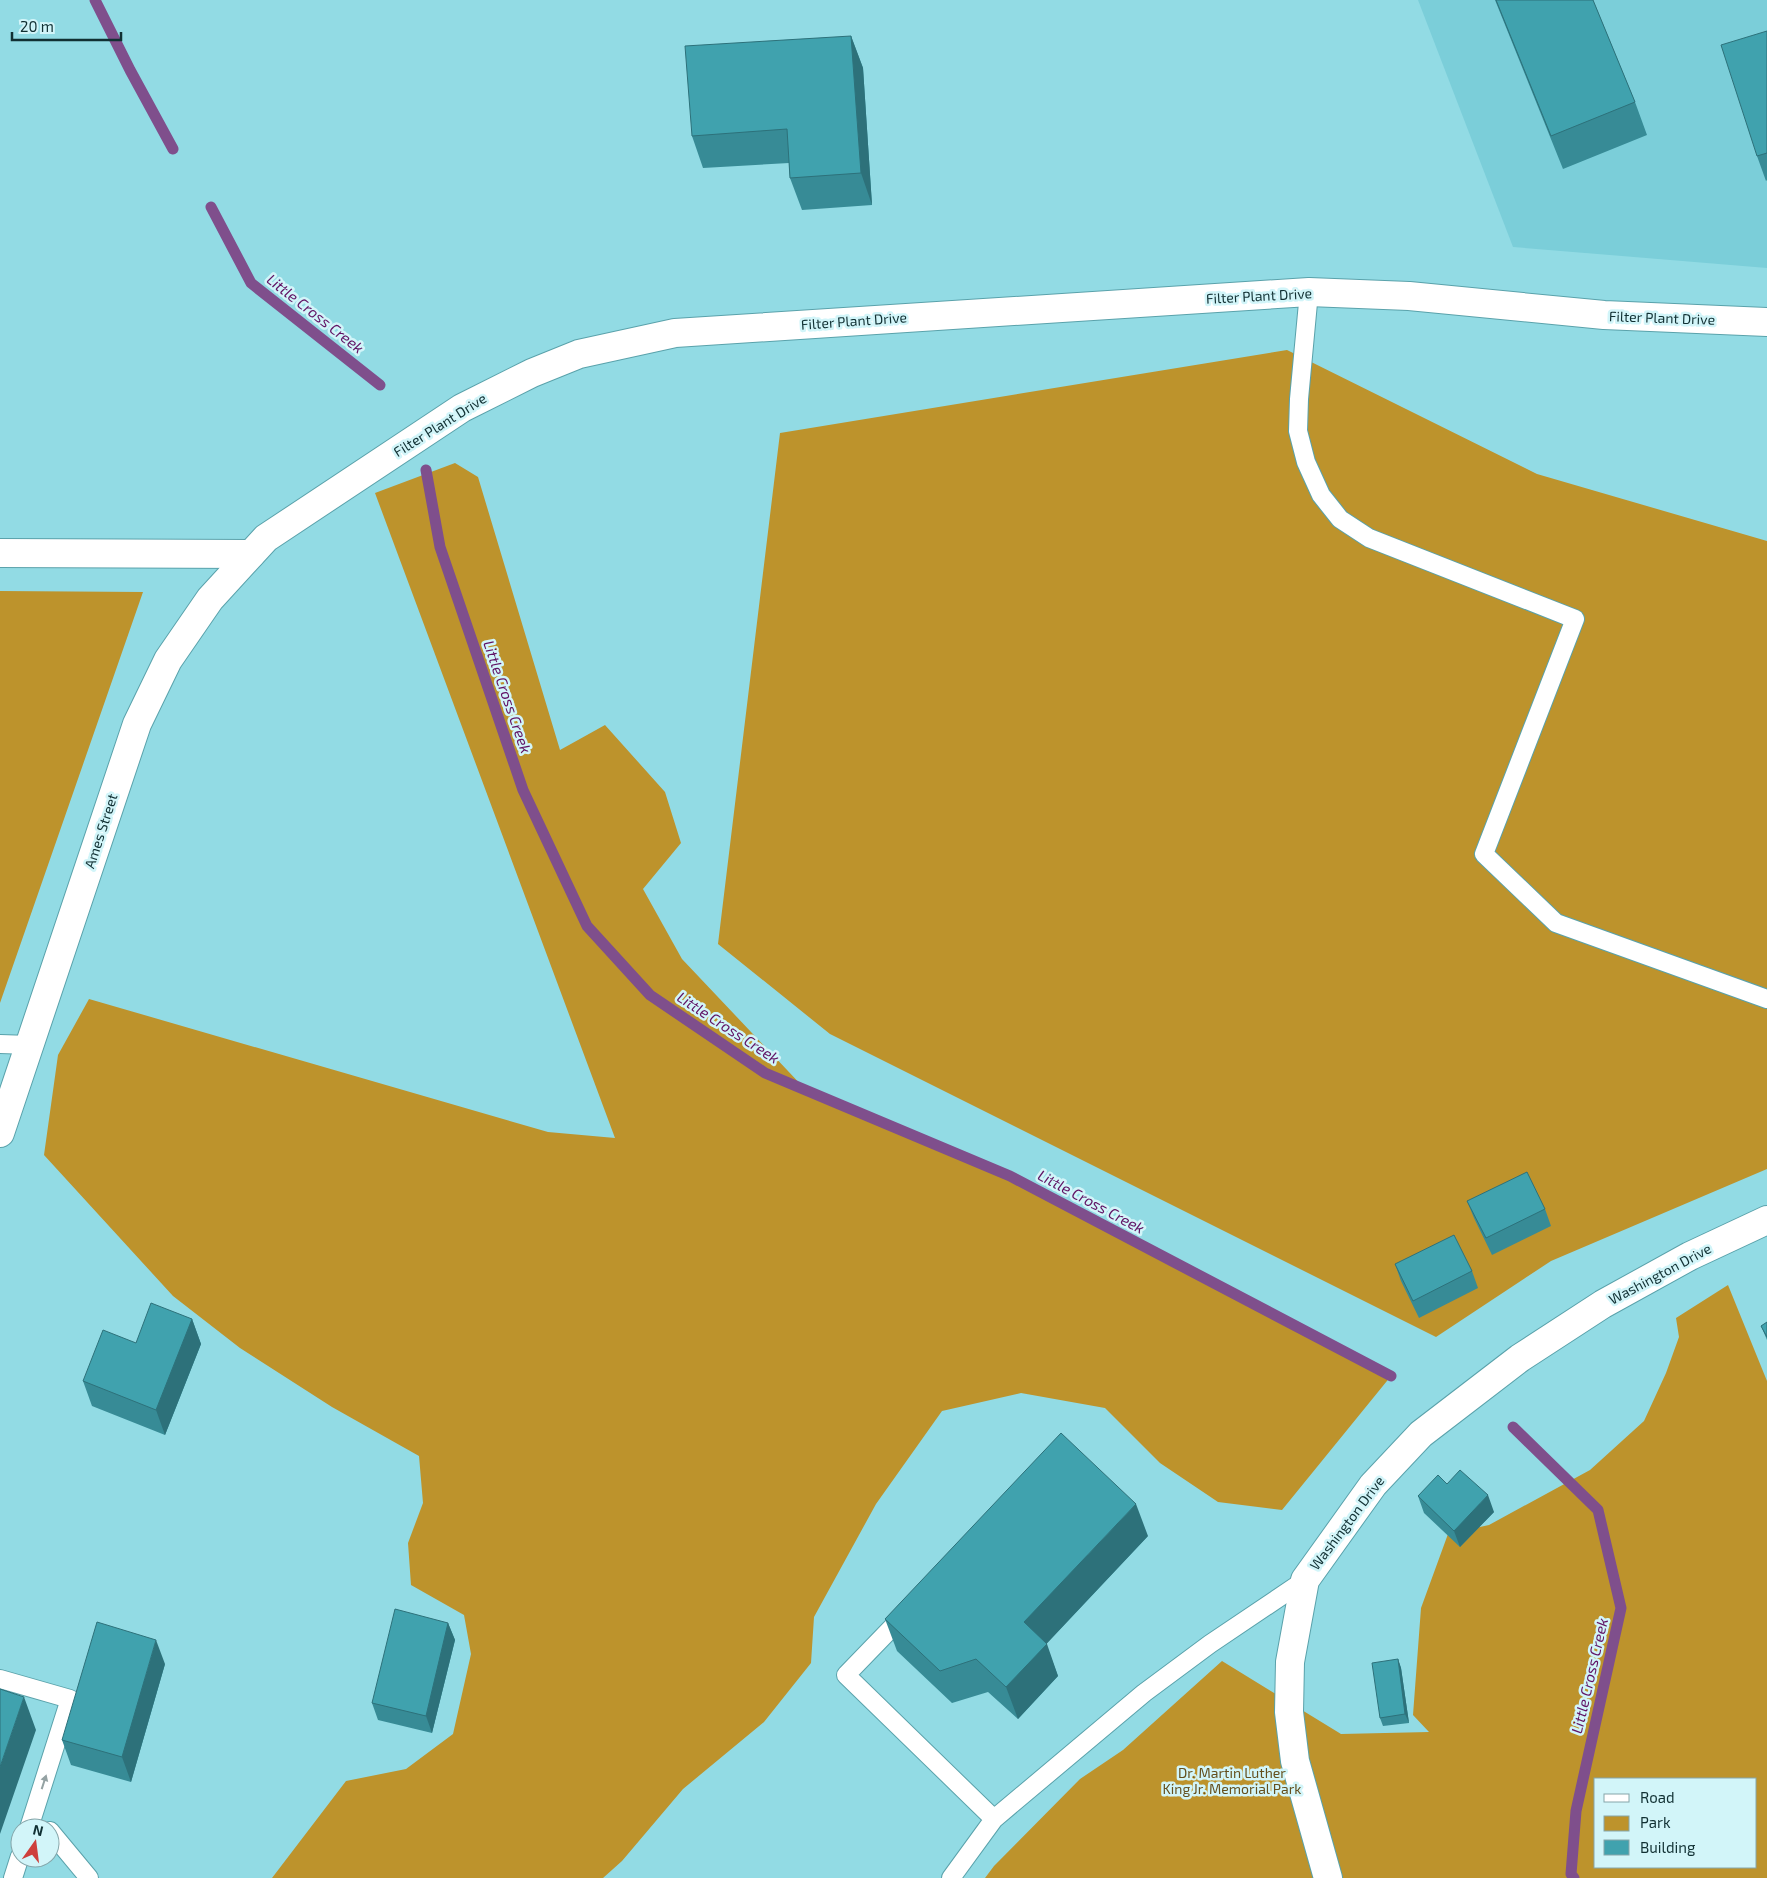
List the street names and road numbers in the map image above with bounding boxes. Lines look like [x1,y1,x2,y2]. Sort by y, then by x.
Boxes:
street label: Filter Plant Drive [1205,284,1313,307]
street label: Filter Plant Drive [1609,307,1715,328]
street label: Filter Plant Drive [800,308,908,333]
street label: Filter Plant Drive [390,389,489,460]
street label: Ames Street [80,791,121,870]
street label: Washington Drive [1606,1239,1714,1308]
street label: Washington Drive [1306,1472,1387,1573]

